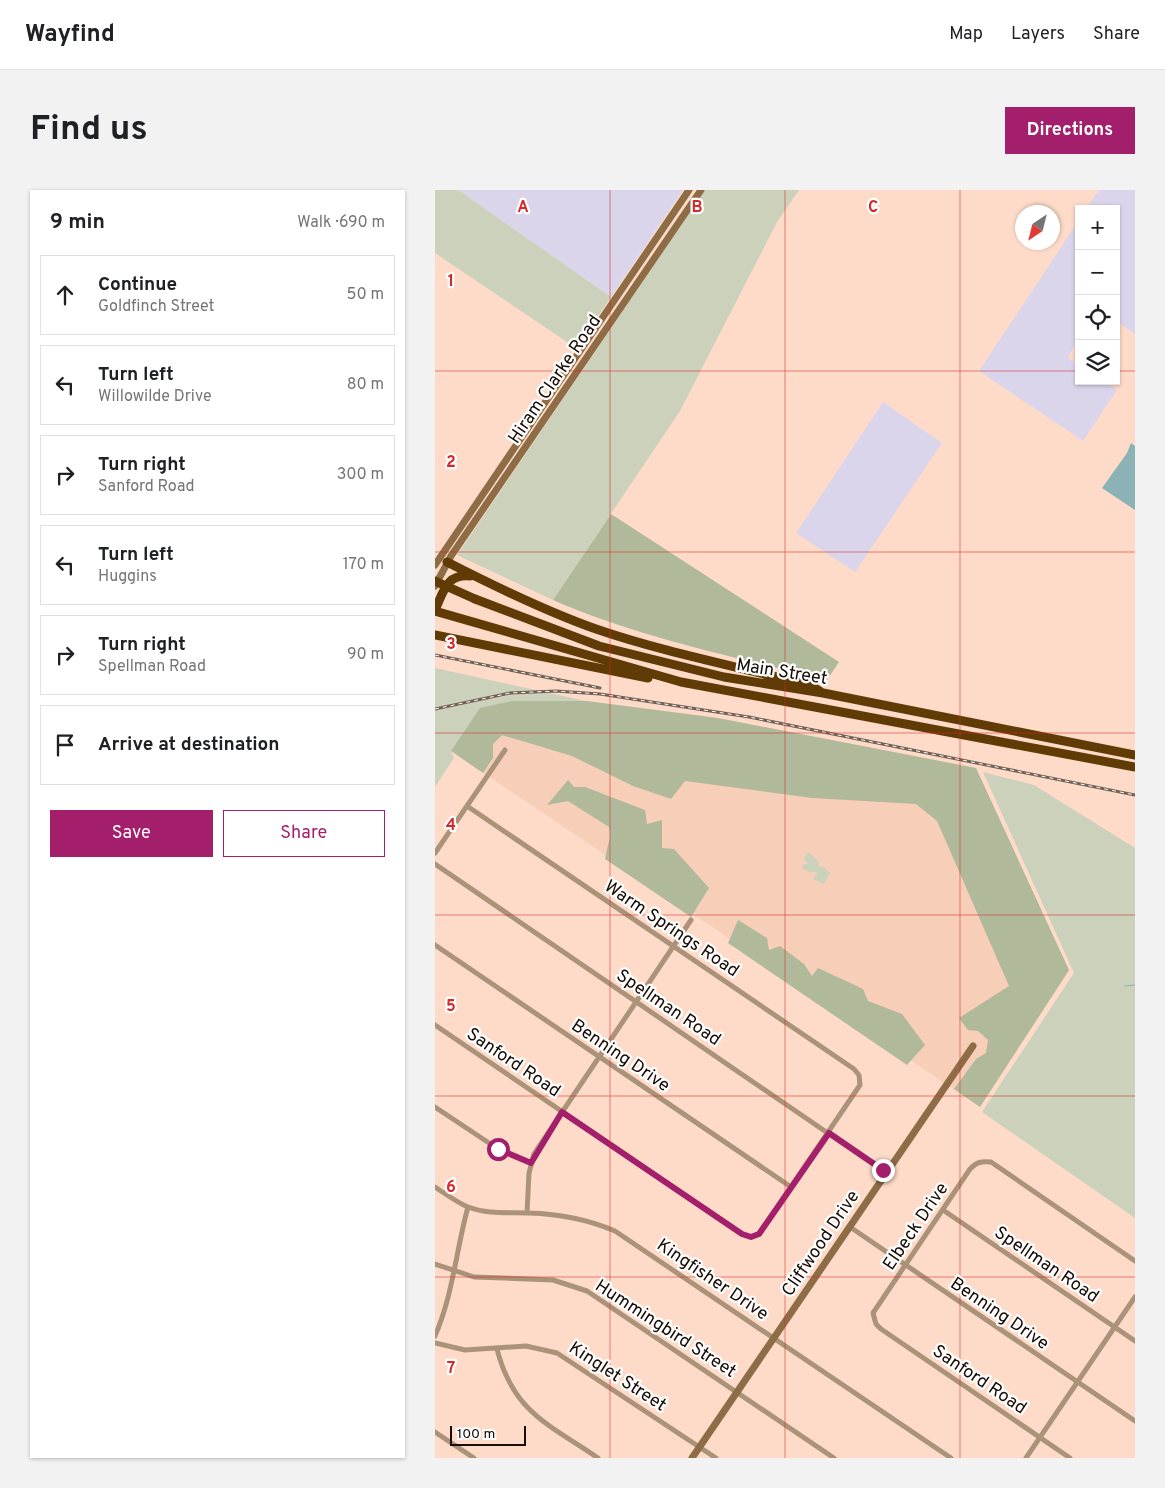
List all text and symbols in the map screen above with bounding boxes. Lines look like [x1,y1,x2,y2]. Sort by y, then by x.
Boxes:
text: Wayfind [25,20,115,50]
text: Map [949,23,983,46]
text: Layers [1011,23,1065,46]
text: Share [1093,23,1140,46]
button: Directions [1005,107,1135,154]
text: Find us [30,108,148,152]
text: A [517,198,529,218]
text: B [691,198,703,218]
text: C [868,198,878,218]
north arrow [1015,205,1060,250]
map controls [1075,205,1120,385]
button: + [1075,205,1120,250]
text: 9 min [50,209,105,236]
text: Walk · 690 m [297,213,385,233]
button: − [1075,250,1120,295]
text: 1 [448,272,454,292]
text: Continue [98,273,177,297]
icon: ahead [51,281,79,309]
text: 50 m [347,285,384,305]
button: locate [1075,295,1120,340]
text: Goldfinch Street [98,297,215,317]
street label: Hiram Clarke Road [504,311,607,449]
button: layers [1075,340,1120,385]
text: Turn left [98,363,174,387]
icon: left [51,371,79,399]
text: 80 m [347,375,384,395]
text: Willowilde Drive [98,387,212,407]
text: Turn right [98,453,186,477]
text: 2 [446,453,456,473]
icon: right [51,461,79,489]
text: 300 m [337,465,384,485]
text: Sanford Road [98,477,195,497]
text: Turn left [98,543,174,567]
icon: left [51,551,79,579]
text: 170 m [343,555,384,575]
text: Huggins [98,567,157,587]
text: Turn right [98,633,186,657]
text: 3 [446,635,456,655]
icon: right [51,641,79,669]
text: 90 m [347,645,384,665]
street label: Main Street [735,654,829,691]
text: Spellman Road [98,657,206,677]
icon: arrive [51,731,79,759]
text: Arrive at destination [98,733,279,757]
button: Save [50,810,213,857]
button: Share [223,810,385,857]
text: 4 [446,816,456,836]
street label: Warm Springs Road [599,876,743,983]
street label: Spellman Road [611,965,725,1052]
text: 5 [446,997,456,1017]
street label: Benning Drive [566,1015,674,1098]
street label: Sanford Road [462,1023,565,1103]
route start [487,1138,510,1161]
route end [872,1159,895,1182]
text: 6 [446,1178,456,1198]
street label: Elbeck Drive [878,1178,954,1275]
street label: Cliffwood Drive [777,1186,865,1301]
street label: Spellman Road [989,1222,1103,1309]
street label: Kingfisher Drive [652,1234,773,1326]
street label: Benning Drive [945,1273,1053,1356]
street label: Hummingbird Street [590,1275,740,1384]
street label: Kinglet Street [564,1337,670,1417]
street label: Sanford Road [928,1340,1031,1420]
text: 7 [447,1359,455,1379]
scale bar [450,1423,526,1446]
text: 100 m [457,1426,495,1443]

